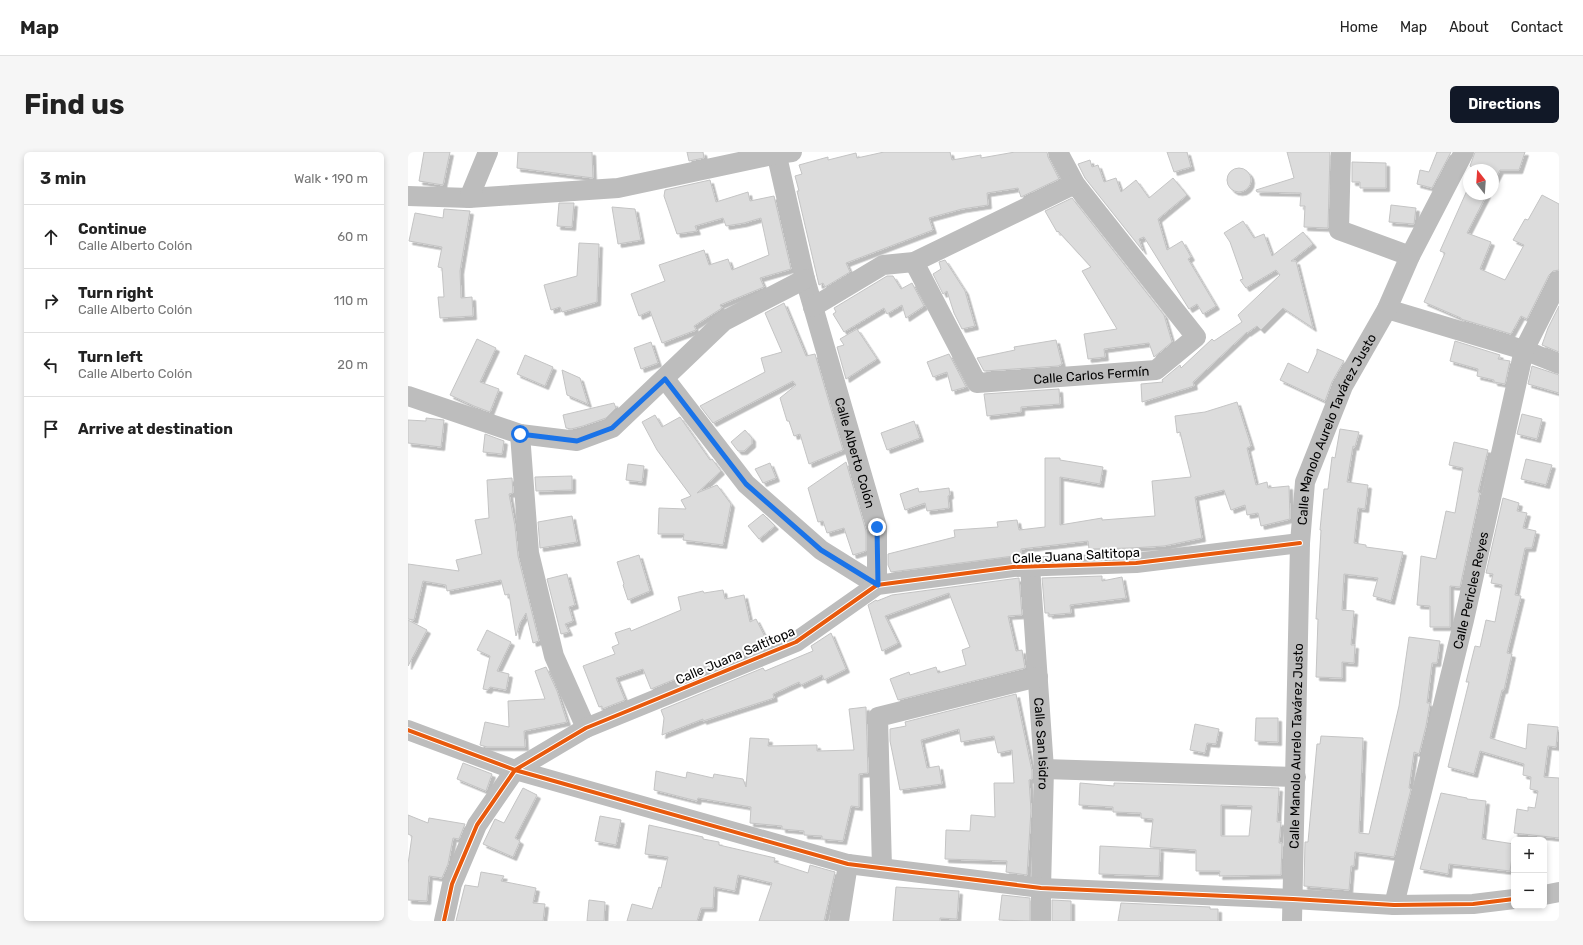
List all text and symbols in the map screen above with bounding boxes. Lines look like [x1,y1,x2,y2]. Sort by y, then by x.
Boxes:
text: Map [20,16,59,39]
text: Home [1340,19,1378,36]
text: Map [1400,19,1427,36]
text: About [1449,19,1489,36]
text: Contact [1511,19,1563,36]
button: Directions [1450,86,1559,123]
text: Find us [24,88,124,121]
north arrow [1463,164,1499,200]
text: 3 min [40,168,86,188]
text: Walk · 190 m [294,171,368,186]
text: Continue [78,220,147,238]
icon: ahead [40,226,62,248]
text: 60 m [337,229,368,244]
text: Calle Alberto Colón [78,238,192,253]
text: Turn right [78,284,153,302]
icon: right [40,290,62,312]
text: 110 m [334,293,368,308]
text: Calle Alberto Colón [78,302,192,317]
street label: Calle Manolo Aurelo Tavárez Justo [1294,331,1379,526]
text: Turn left [78,348,143,366]
icon: left [40,354,62,376]
text: 20 m [337,357,368,372]
street label: Calle Carlos Fermín [1033,364,1150,387]
text: Calle Alberto Colón [78,366,192,381]
street label: Calle Alberto Colón [832,396,878,510]
icon: arrive [40,418,62,440]
text: Arrive at destination [78,420,233,438]
route start [511,425,529,443]
route end [868,518,886,536]
street label: Calle Pericles Reyes [1450,530,1492,651]
street label: Calle Juana Saltitopa [1012,545,1140,566]
street label: Calle Juana Saltitopa [673,624,797,687]
street label: Calle Manolo Aurelo Tavárez Justo [1287,643,1306,849]
street label: Calle San Isidro [1031,697,1051,790]
map controls [1511,837,1547,909]
button: + [1511,837,1547,873]
button: − [1511,873,1547,909]

